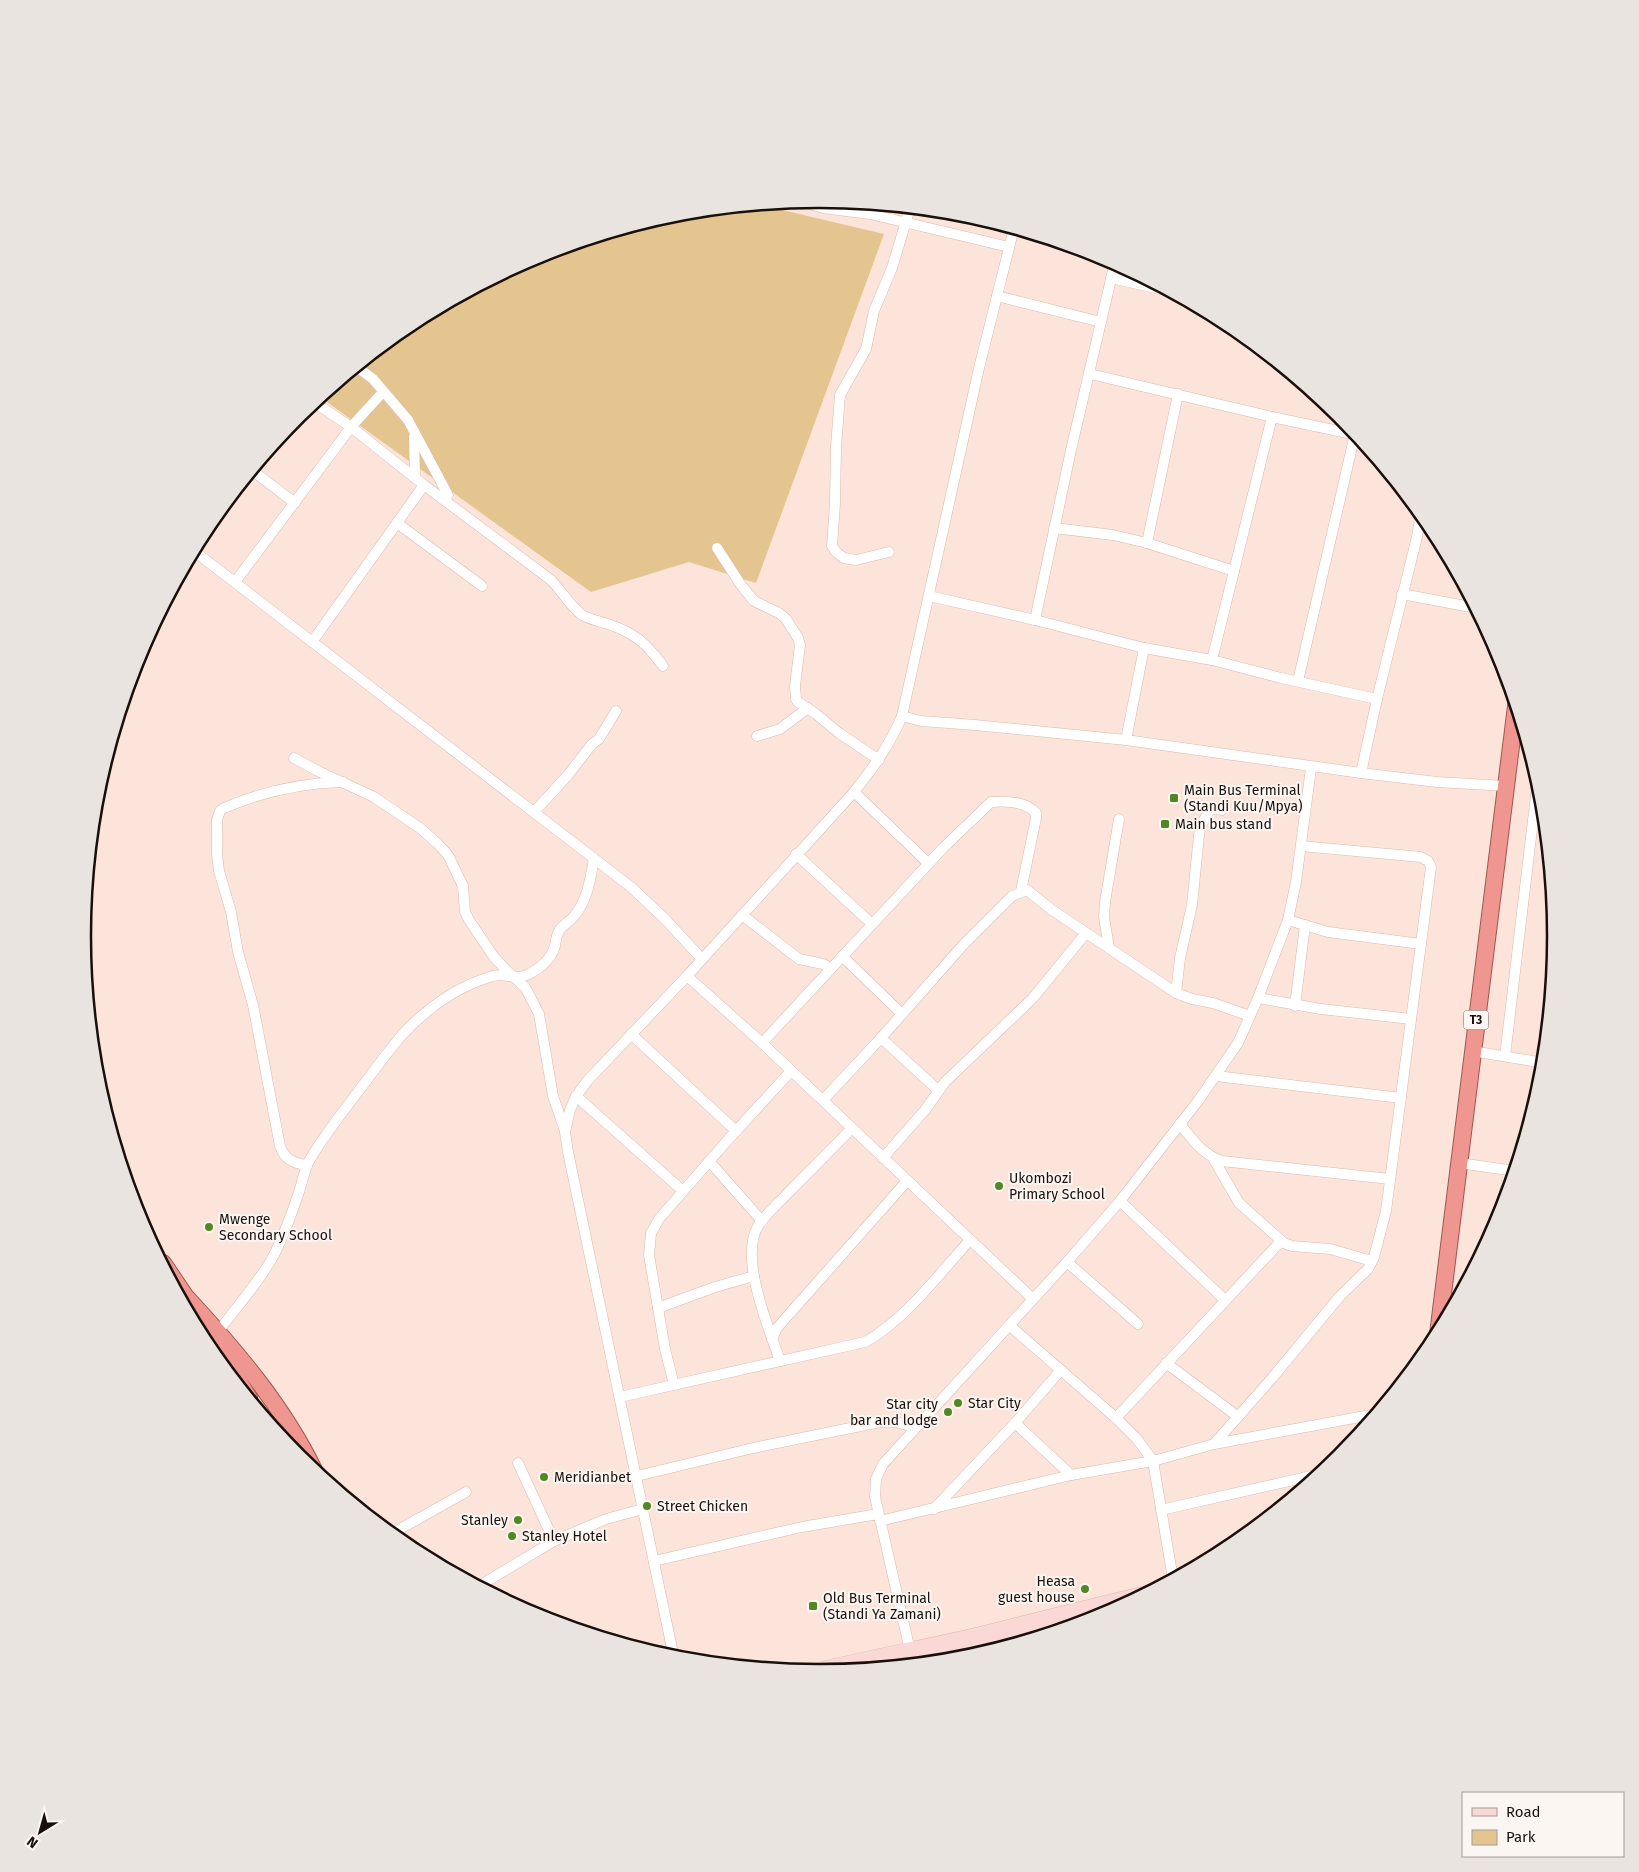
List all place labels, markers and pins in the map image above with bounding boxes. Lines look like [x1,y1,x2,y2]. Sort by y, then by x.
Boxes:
place label: Main Bus Terminal (Standi Kuu/Mpya) [1184,782,1303,815]
marker: Main Bus Terminal (Standi Kuu/Mpya) [1168,792,1180,804]
place label: Main bus stand [1175,816,1272,833]
marker: Main bus stand [1159,818,1171,830]
place label: Ukombozi Primary School [1009,1170,1105,1203]
marker: Ukombozi Primary School [993,1180,1005,1192]
place label: Mwenge Secondary School [219,1211,332,1244]
marker: Mwenge Secondary School [203,1221,215,1233]
place label: Star City [968,1395,1021,1412]
place label: Star city bar and lodge [850,1396,938,1429]
marker: Star City [952,1397,964,1409]
marker: Star city bar and lodge [942,1406,954,1418]
place label: Meridianbet [554,1469,632,1486]
marker: Meridianbet [538,1471,550,1483]
place label: Street Chicken [657,1498,748,1515]
marker: Street Chicken [641,1500,653,1512]
place label: Stanley [461,1512,508,1529]
marker: Stanley [512,1514,524,1526]
place label: Stanley Hotel [522,1528,607,1545]
marker: Stanley Hotel [506,1530,518,1542]
place label: Heasa guest house [998,1573,1075,1606]
marker: Heasa guest house [1079,1583,1091,1595]
place label: Old Bus Terminal (Standi Ya Zamani) [823,1590,941,1623]
marker: Old Bus Terminal (Standi Ya Zamani) [807,1600,819,1612]

